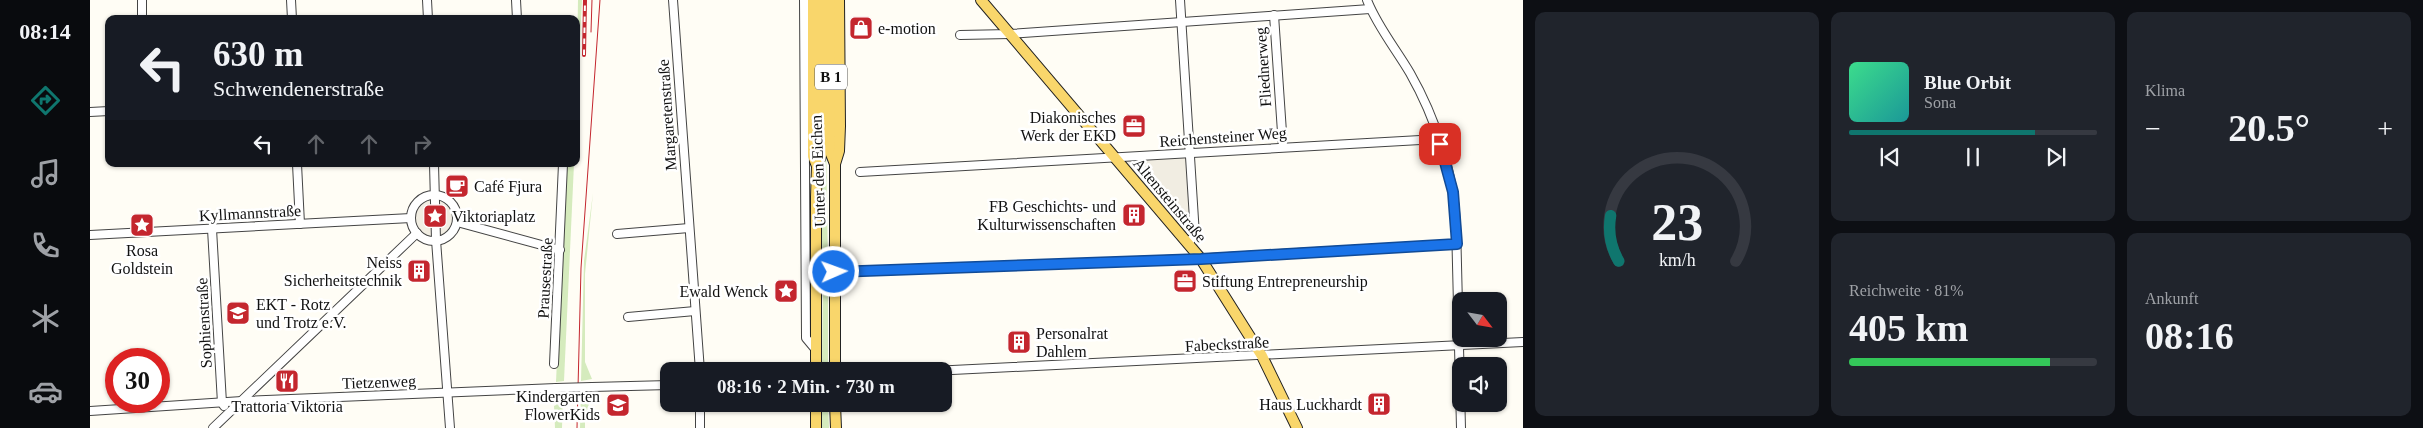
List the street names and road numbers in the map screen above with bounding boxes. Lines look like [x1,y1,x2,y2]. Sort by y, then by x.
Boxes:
street label: Fliednerweg [1252,26,1275,107]
street label: Margaretenstraße [655,59,680,171]
road number: B 1 [815,64,847,90]
street label: Unter den Eichen [808,115,828,227]
street label: Reichensteiner Weg [1159,124,1287,151]
street label: Altensteinstraße [1130,155,1210,245]
street label: Kyllmannstraße [199,202,302,225]
street label: Prausestraße [534,237,556,319]
street label: Sophienstraße [193,277,216,369]
street label: Fabeckstraße [1184,333,1270,355]
street label: Tietzenweg [342,372,416,393]

